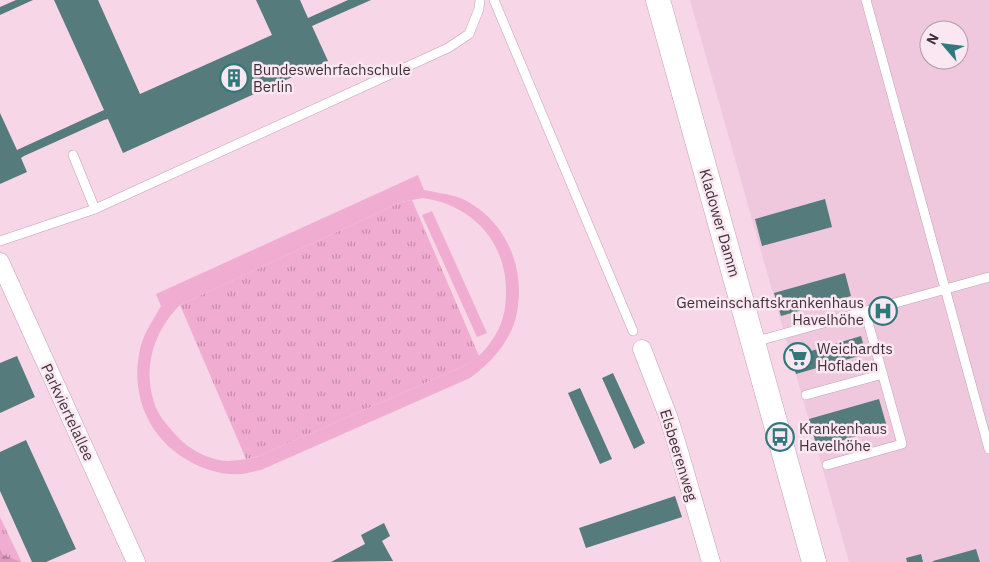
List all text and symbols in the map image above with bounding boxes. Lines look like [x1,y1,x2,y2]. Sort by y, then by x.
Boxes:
north arrow [919,20,969,70]
text: N [922,30,943,48]
place label: Bundeswehrfachschule Berlin [253,60,411,96]
building icon: Bundeswehrfachschule Berlin [219,63,249,93]
street label: Kladower Damm [695,167,745,279]
place label: Gemeinschaftskrankenhaus Havelhöhe [676,293,864,329]
hospital icon: Gemeinschaftskrankenhaus Havelhöhe [868,296,898,326]
place label: Weichardts Hofladen [817,339,893,375]
supermarket icon: Weichardts Hofladen [783,342,813,372]
street label: Parkviertelallee [37,360,99,464]
street label: Elsbeerenweg [656,407,702,503]
place label: Krankenhaus Havelhöhe [799,419,887,455]
bus stop icon: Krankenhaus Havelhöhe [765,422,795,452]

